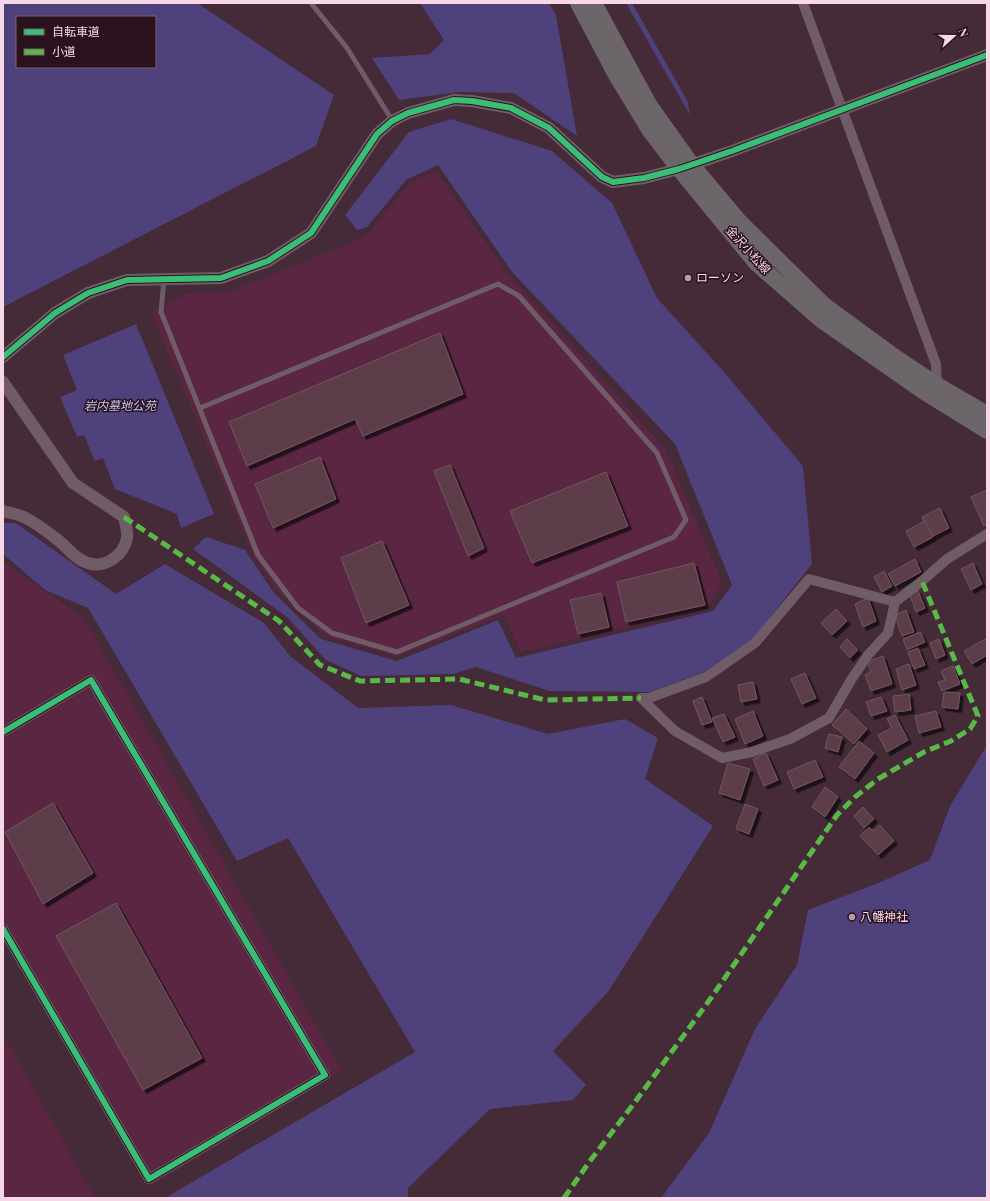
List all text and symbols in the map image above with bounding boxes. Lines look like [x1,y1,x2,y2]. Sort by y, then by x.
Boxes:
legend [16,16,156,68]
north arrow [934,16,974,56]
text: 自転車道 [52,23,100,39]
text: N [955,26,972,39]
text: 小道 [52,43,76,59]
street label: 金沢小松線 [723,222,775,277]
place label: ローソン [696,269,744,285]
marker: ローソン [683,273,693,283]
park label: 岩内墓地公苑 [84,397,158,413]
place label: 八幡神社 [860,908,908,924]
marker: 八幡神社 [847,912,857,922]

